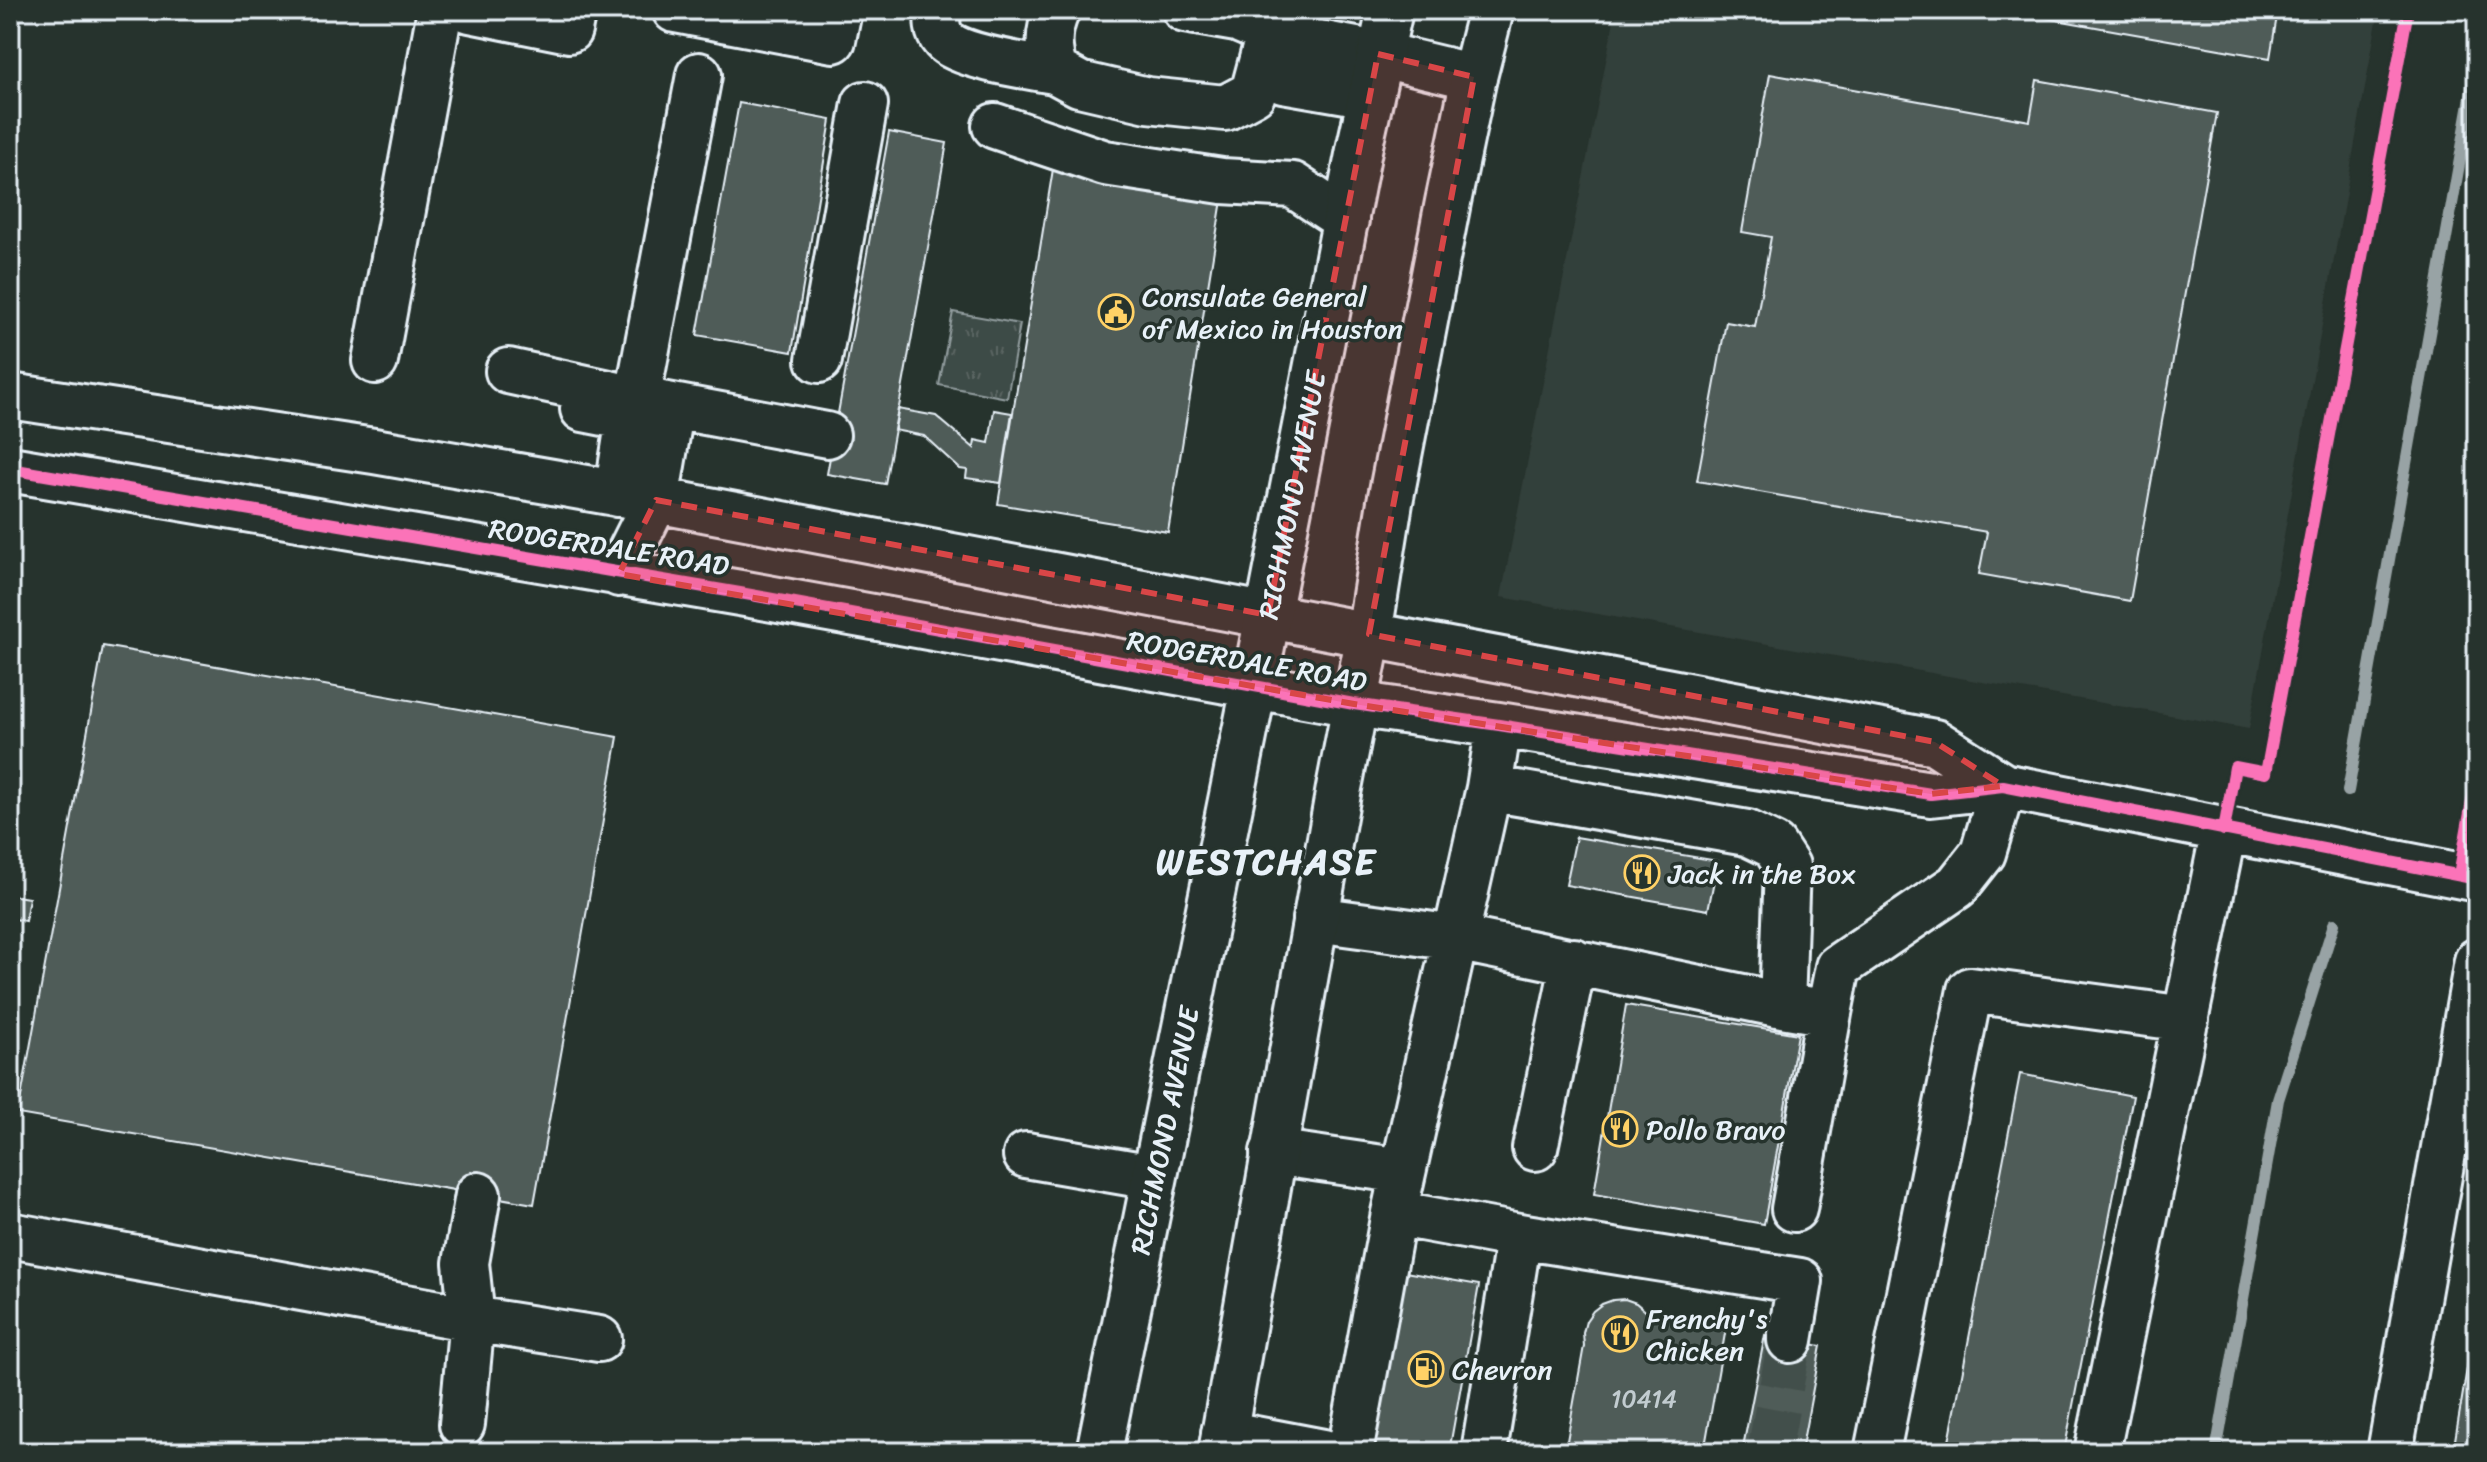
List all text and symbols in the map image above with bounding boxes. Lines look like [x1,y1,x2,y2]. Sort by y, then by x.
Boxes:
place label: Consulate General of Mexico in Houston [1142,272,1403,353]
public building icon: Consulate General of Mexico in Houston [1097,293,1135,331]
street label: RICHMOND AVENUE [1243,365,1340,624]
street label: RODGERDALE ROAD [485,504,733,590]
street label: RODGERDALE ROAD [1123,616,1371,706]
district label: WESTCHASE [1156,830,1377,894]
place label: Jack in the Box [1667,849,1856,898]
restaurant icon: Jack in the Box [1623,854,1661,892]
street label: RICHMOND AVENUE [1115,1001,1213,1259]
place label: Pollo Bravo [1646,1105,1785,1154]
restaurant icon: Pollo Bravo [1601,1110,1639,1148]
place label: Frenchy's Chicken [1646,1294,1768,1375]
restaurant icon: Frenchy's Chicken [1601,1315,1639,1353]
place label: Chevron [1452,1345,1552,1394]
fuel station icon: Chevron [1407,1350,1445,1388]
house number: 10414 [1611,1378,1677,1420]

